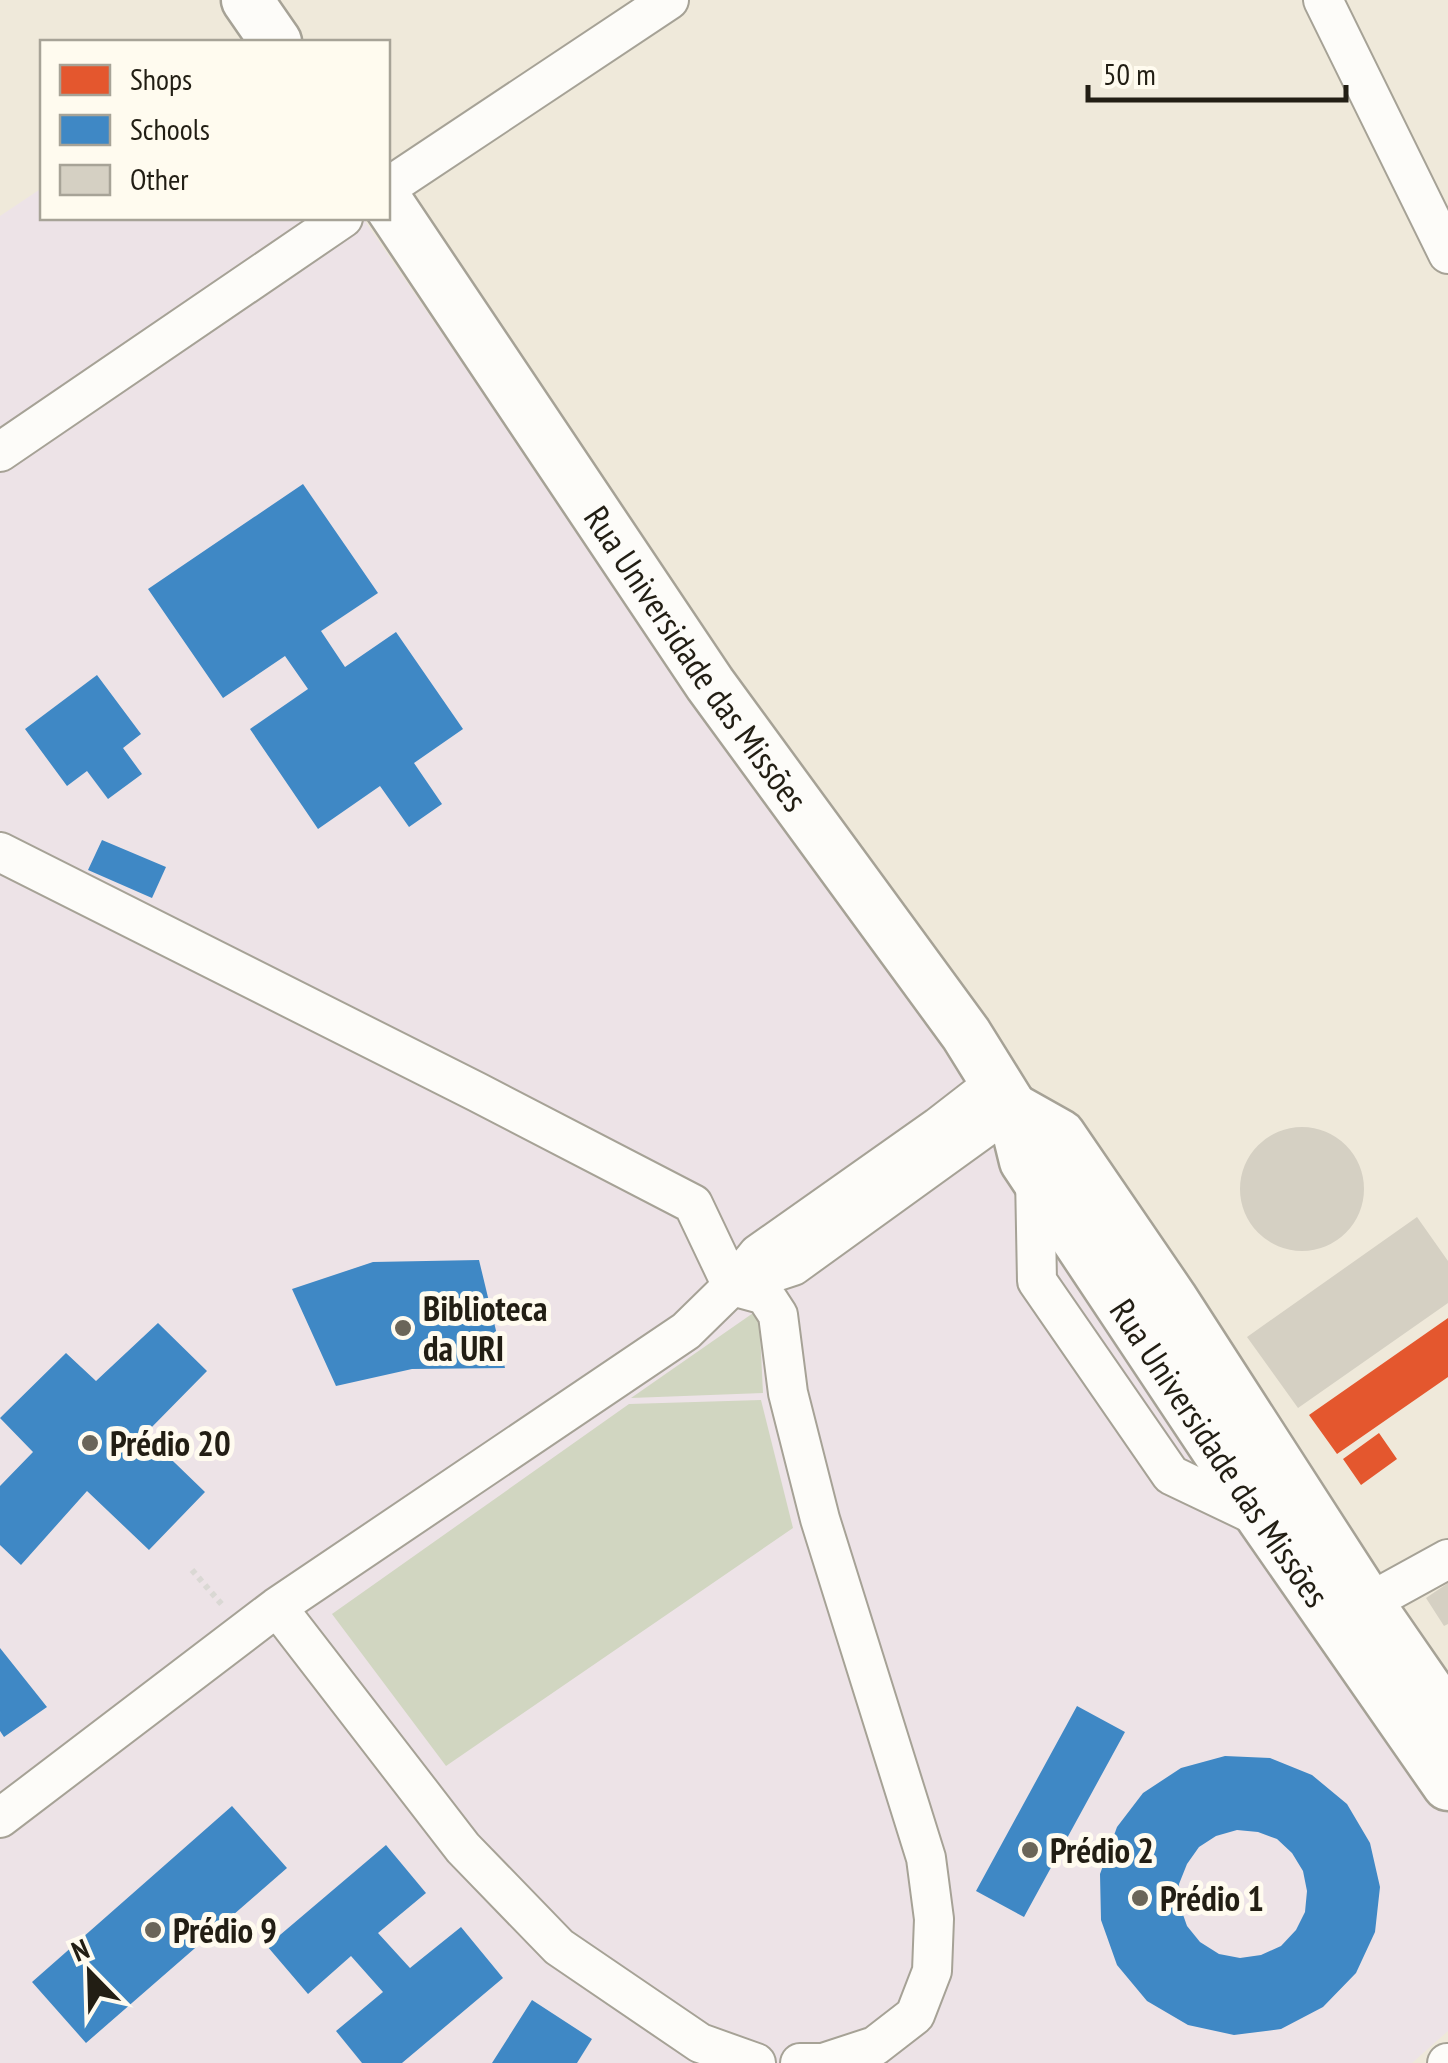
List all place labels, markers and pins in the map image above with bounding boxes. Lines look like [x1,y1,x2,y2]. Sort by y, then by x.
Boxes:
place label: Biblioteca da URI [423,1285,547,1371]
marker: Biblioteca da URI [392,1317,414,1339]
place label: Prédio 20 [110,1420,231,1466]
marker: Prédio 20 [79,1432,101,1454]
place label: Prédio 2 [1050,1827,1154,1873]
marker: Prédio 2 [1019,1839,1041,1861]
place label: Prédio 1 [1160,1875,1264,1921]
marker: Prédio 1 [1129,1887,1151,1909]
place label: Prédio 9 [173,1907,277,1953]
marker: Prédio 9 [142,1919,164,1941]

